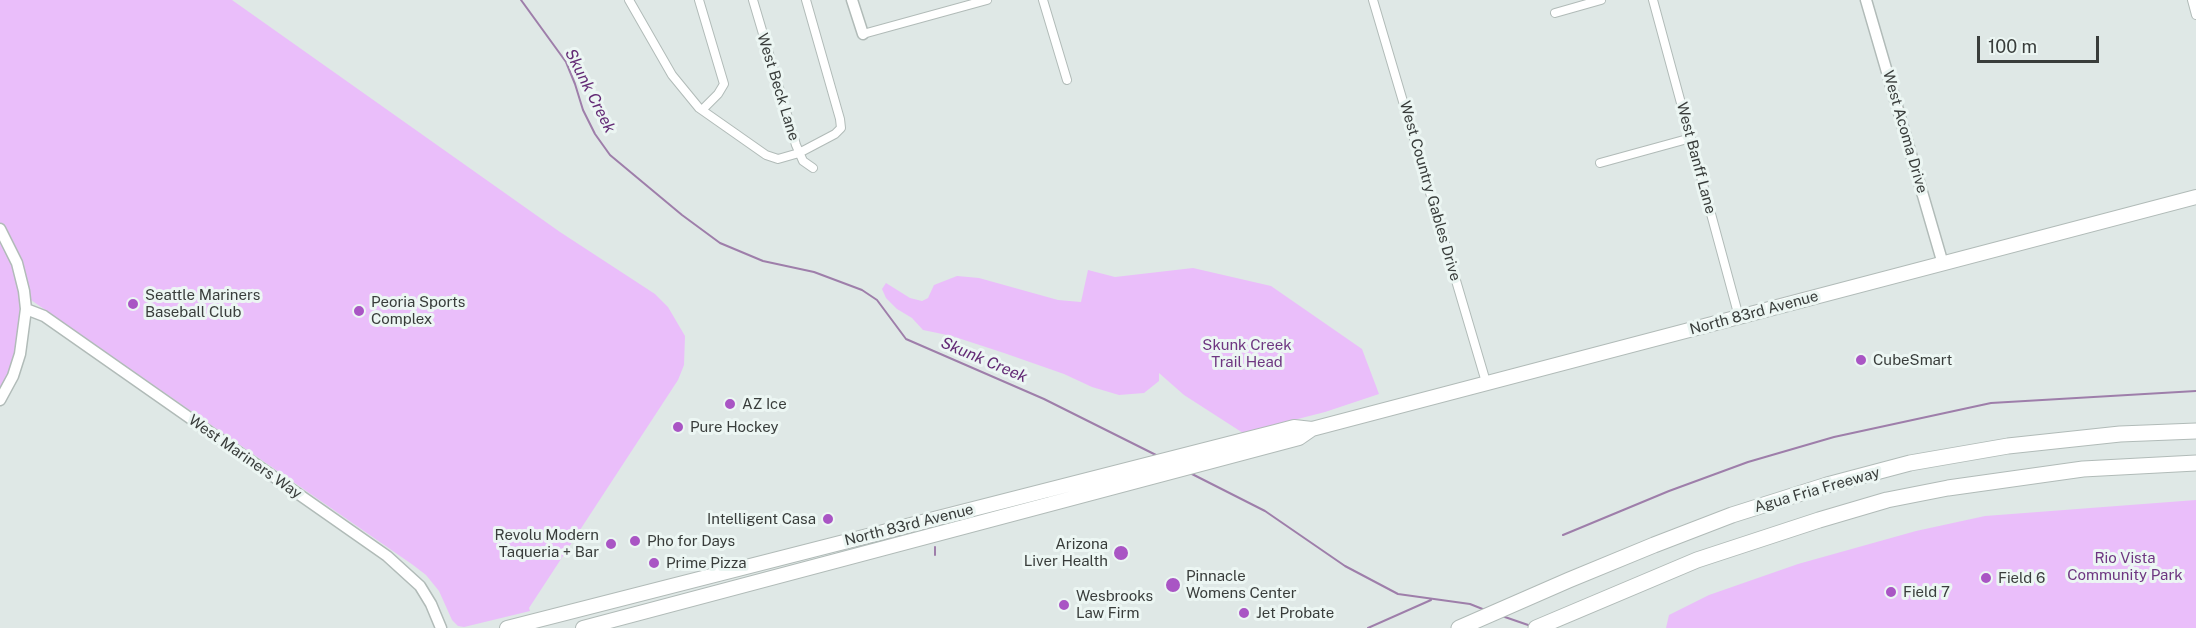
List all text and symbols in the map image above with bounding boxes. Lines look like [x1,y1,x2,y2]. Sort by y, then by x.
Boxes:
scale bar [1980,24,2102,62]
street label: West Beck Lane [753,31,803,143]
text: 100 m [1988,36,2037,57]
water label: Skunk Creek [561,46,619,136]
street label: West Acoma Drive [1879,69,1931,195]
street label: West Country Gables Drive [1396,99,1464,283]
street label: West Banff Lane [1672,100,1720,216]
place label: Seattle Mariners Baseball Club [145,286,260,321]
street label: North 83rd Avenue [1688,287,1820,339]
place label: Peoria Sports Complex [371,293,465,328]
marker: Seattle Mariners Baseball Club [126,297,140,311]
marker: Peoria Sports Complex [352,304,366,318]
water label: Skunk Creek [938,333,1030,387]
park label: Skunk Creek Trail Head [1202,336,1292,371]
place label: CubeSmart [1873,351,1952,369]
marker: CubeSmart [1854,353,1868,367]
place label: AZ Ice [742,395,787,413]
marker: AZ Ice [723,397,737,411]
street label: West Mariners Way [185,411,305,503]
place label: Pure Hockey [690,418,779,436]
marker: Pure Hockey [671,420,685,434]
street label: Agua Fria Freeway [1752,463,1882,517]
street label: North 83rd Avenue [843,500,975,550]
place label: Intelligent Casa [707,510,816,528]
marker: Intelligent Casa [821,512,835,526]
place label: Revolu Modern Taqueria + Bar [495,526,599,561]
place label: Pho for Days [647,532,735,550]
marker: Pho for Days [628,534,642,548]
place label: Arizona Liver Health [1024,535,1108,570]
marker: Revolu Modern Taqueria + Bar [604,537,618,551]
marker: Arizona Liver Health [1112,544,1130,562]
park label: Rio Vista Community Park [2067,549,2183,584]
place label: Prime Pizza [666,554,747,572]
marker: Prime Pizza [647,556,661,570]
place label: Pinnacle Womens Center [1186,567,1297,602]
place label: Field 6 [1998,569,2045,587]
marker: Field 6 [1979,571,1993,585]
marker: Pinnacle Womens Center [1164,576,1182,594]
place label: Field 7 [1903,583,1950,601]
marker: Field 7 [1884,585,1898,599]
place label: Wesbrooks Law Firm [1076,587,1153,622]
marker: Wesbrooks Law Firm [1057,598,1071,612]
place label: Jet Probate [1256,604,1334,622]
marker: Jet Probate [1237,606,1251,620]

